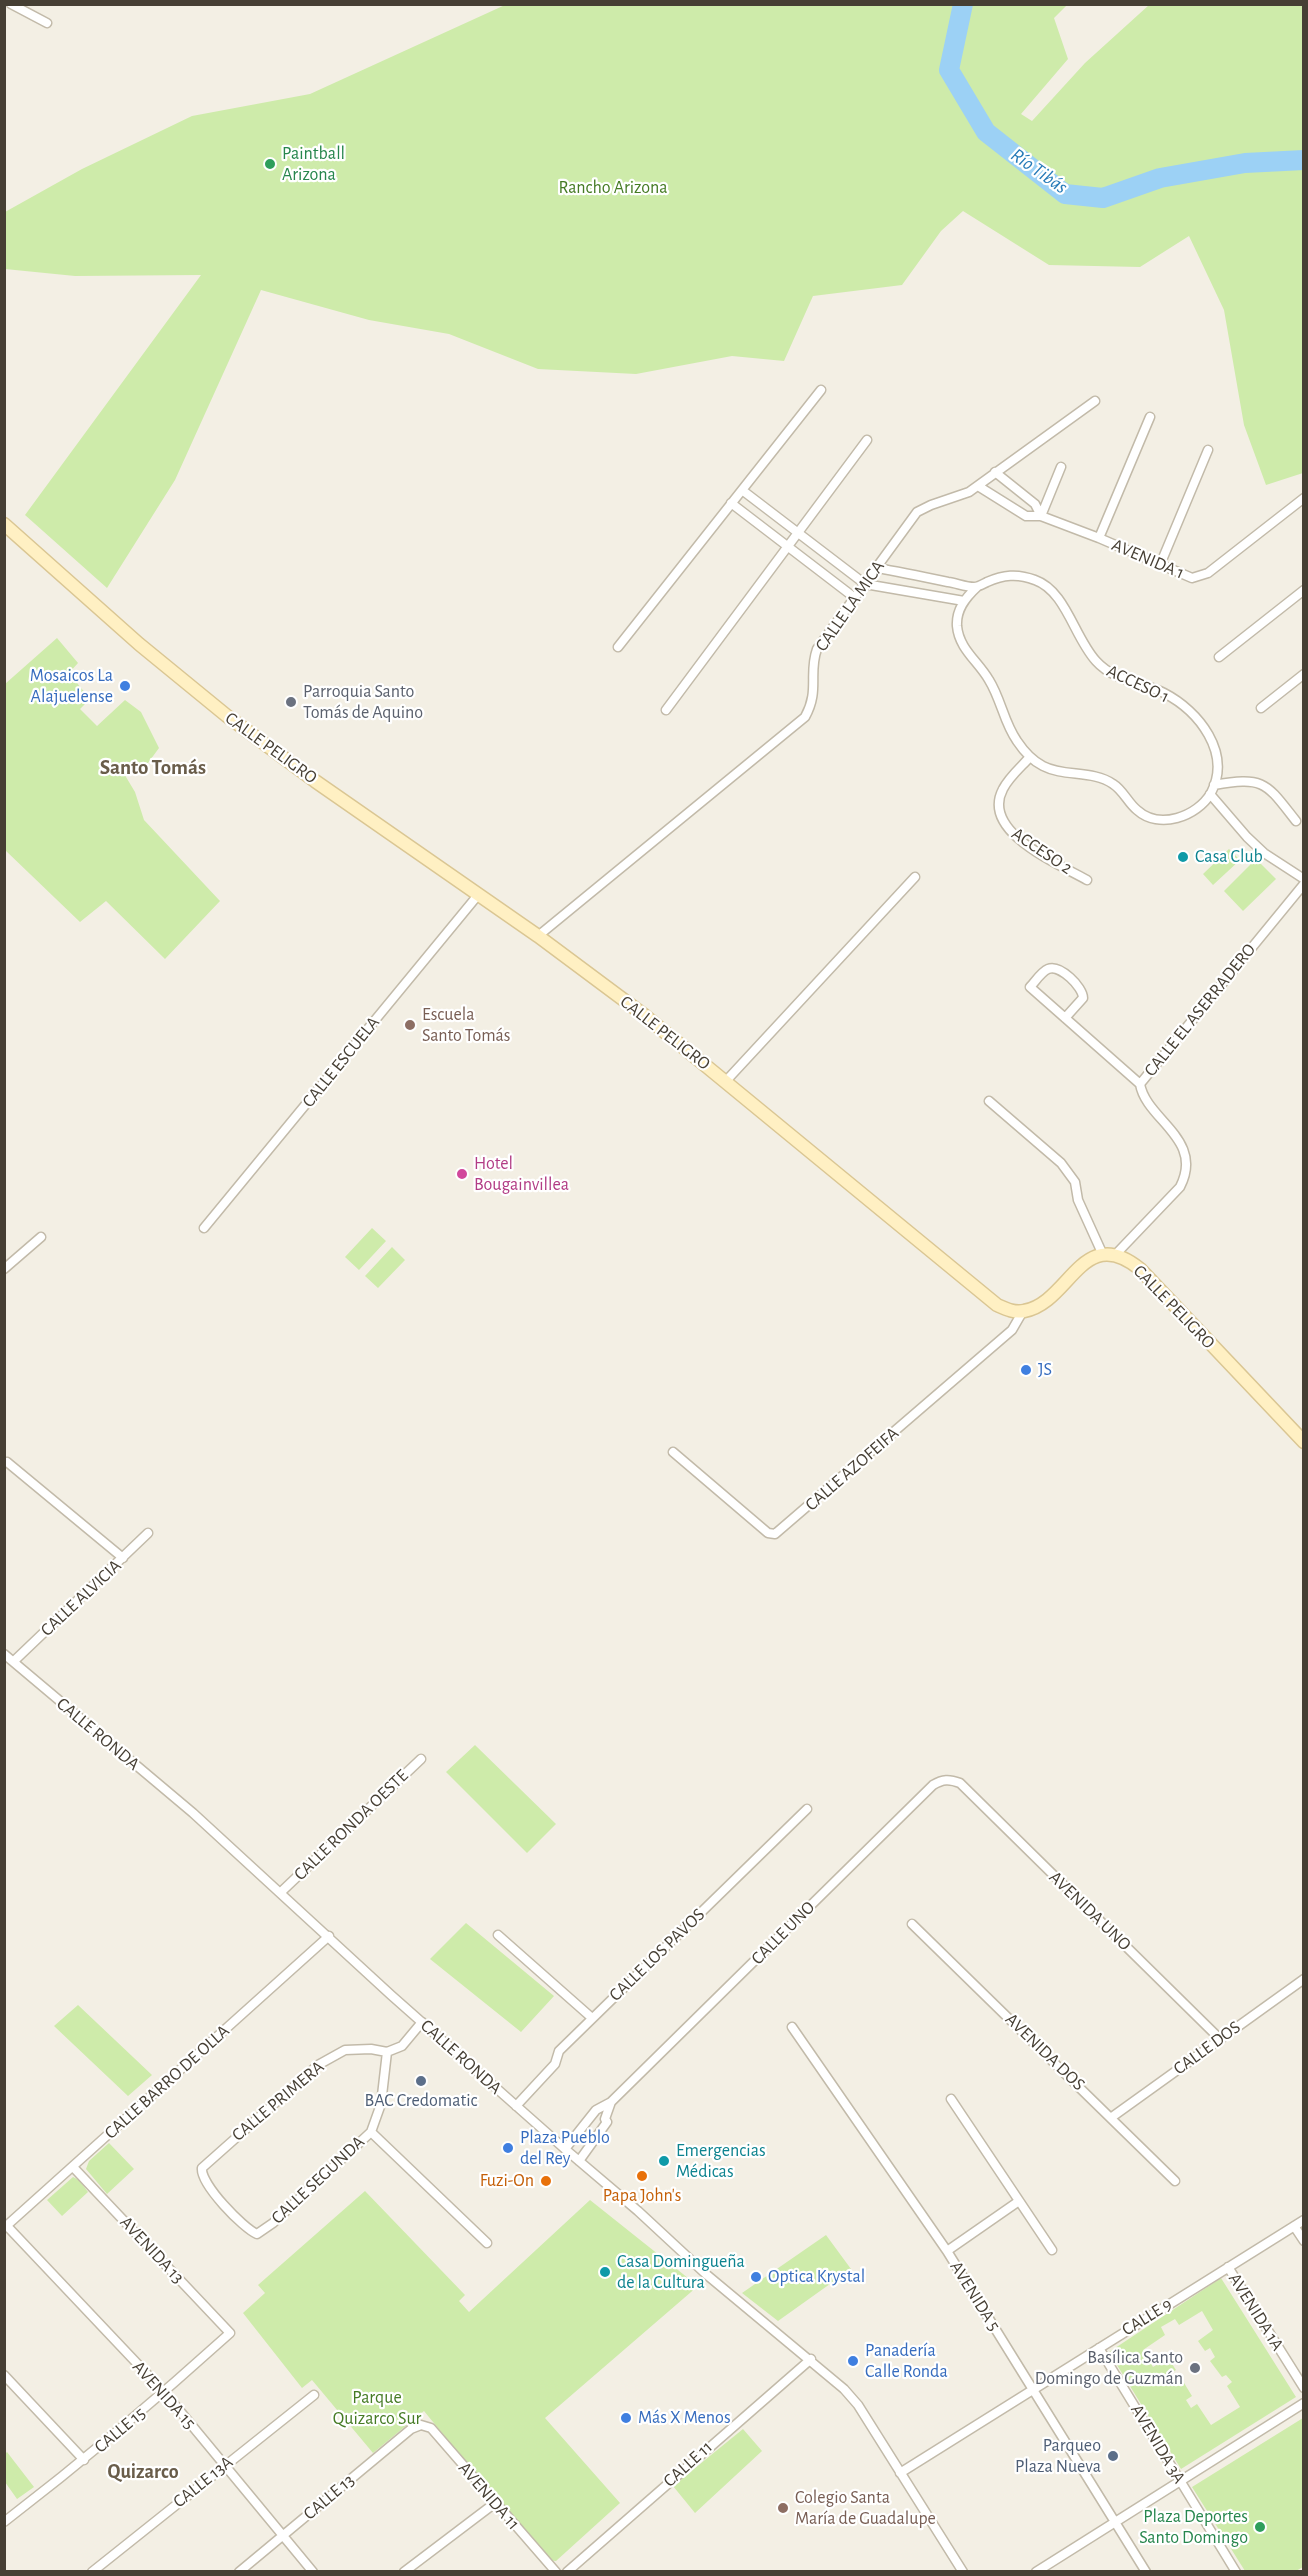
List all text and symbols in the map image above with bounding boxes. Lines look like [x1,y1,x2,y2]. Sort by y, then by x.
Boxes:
place label: Paintball Arizona [282,143,345,186]
water label: Río Tibás [1006,143,1072,199]
marker: Paintball Arizona [263,157,277,171]
park label: Rancho Arizona [559,177,667,199]
street label: AVENIDA 1 [1108,534,1188,584]
street label: CALLE LA MICA [811,557,889,655]
street label: ACCESO 1 [1103,660,1173,708]
place label: Mosaicos La Alajuelense [30,665,113,708]
marker: Mosaicos La Alajuelense [118,679,132,693]
place label: Parroquia Santo Tomás de Aquino [303,681,423,724]
marker: Parroquia Santo Tomás de Aquino [284,695,298,709]
street label: CALLE PELIGRO [221,707,321,789]
district label: Santo Tomás [100,755,206,781]
street label: ACCESO 2 [1008,823,1076,879]
place label: Casa Club [1195,846,1263,868]
marker: Casa Club [1176,850,1190,864]
street label: CALLE EL ASERRADERO [1140,939,1260,1081]
street label: CALLE PELIGRO [616,991,714,1075]
place label: Escuela Santo Tomás [422,1004,511,1046]
street label: CALLE ESCUELA [298,1012,384,1112]
marker: Escuela Santo Tomás [403,1018,417,1032]
place label: Hotel Bougainvillea [474,1153,569,1196]
marker: Hotel Bougainvillea [455,1167,469,1181]
street label: CALLE PELIGRO [1129,1260,1219,1354]
place label: JS [1038,1359,1052,1381]
marker: JS [1019,1363,1033,1377]
street label: CALLE AZOFEIFA [801,1423,903,1515]
street label: CALLE ALVICIA [36,1555,126,1641]
street label: CALLE RONDA [52,1693,144,1775]
street label: CALLE RONDA OESTE [289,1765,413,1885]
street label: AVENIDA UNO [1045,1867,1135,1955]
street label: CALLE UNO [747,1897,819,1969]
street label: CALLE LOS PAVOS [605,1904,709,2006]
street label: AVENIDA DOS [1001,2009,1089,2095]
street label: CALLE RONDA [416,2015,506,2099]
street label: CALLE DOS [1169,2016,1245,2080]
street label: CALLE BARRO DE OLLA [100,2020,234,2144]
street label: CALLE PRIMERA [227,2056,329,2146]
marker: BAC Credomatic [414,2074,428,2088]
place label: BAC Credomatic [365,2090,477,2112]
place label: Plaza Pueblo del Rey [520,2127,610,2170]
street label: CALLE SEGUNDA [267,2131,369,2229]
place label: Emergencias Médicas [676,2140,766,2182]
marker: Plaza Pueblo del Rey [501,2141,515,2155]
marker: Emergencias Médicas [657,2154,671,2168]
marker: Papa John's [635,2169,649,2183]
place label: Fuzi-On [480,2170,534,2192]
marker: Fuzi-On [539,2174,553,2188]
place label: Papa John's [603,2185,681,2207]
street label: AVENIDA 13 [115,2212,189,2288]
place label: Casa Domingueña de la Cultura [617,2251,745,2294]
street label: AVENIDA 5 [945,2257,1005,2335]
marker: Casa Domingueña de la Cultura [598,2265,612,2279]
place label: Optica Krystal [768,2266,865,2288]
street label: AVENIDA 1A [1224,2269,1288,2355]
marker: Optica Krystal [749,2270,763,2284]
street label: CALLE 9 [1118,2293,1176,2341]
place label: Panadería Calle Ronda [865,2340,948,2382]
place label: Basílica Santo Domingo de Guzmán [1035,2347,1183,2390]
marker: Panadería Calle Ronda [846,2354,860,2368]
street label: AVENIDA 15 [128,2356,200,2434]
marker: Basílica Santo Domingo de Guzmán [1188,2361,1202,2375]
park label: Parque Quizarco Sur [333,2387,421,2430]
street label: AVENIDA 3A [1126,2400,1190,2488]
street label: CALLE 15 [90,2402,150,2458]
place label: Más X Menos [638,2407,731,2429]
marker: Más X Menos [619,2411,633,2425]
place label: Parqueo Plaza Nueva [1015,2435,1101,2478]
street label: CALLE 11 [659,2436,717,2492]
marker: Parqueo Plaza Nueva [1106,2449,1120,2463]
street label: CALLE 13A [169,2451,237,2513]
street label: AVENIDA 11 [454,2458,524,2534]
district label: Quizarco [107,2460,179,2484]
street label: CALLE 13 [299,2469,359,2525]
place label: Colegio Santa María de Guadalupe [795,2487,936,2530]
marker: Colegio Santa María de Guadalupe [776,2501,790,2515]
place label: Plaza Deportes Santo Domingo [1139,2506,1248,2548]
marker: Plaza Deportes Santo Domingo [1253,2520,1267,2534]

